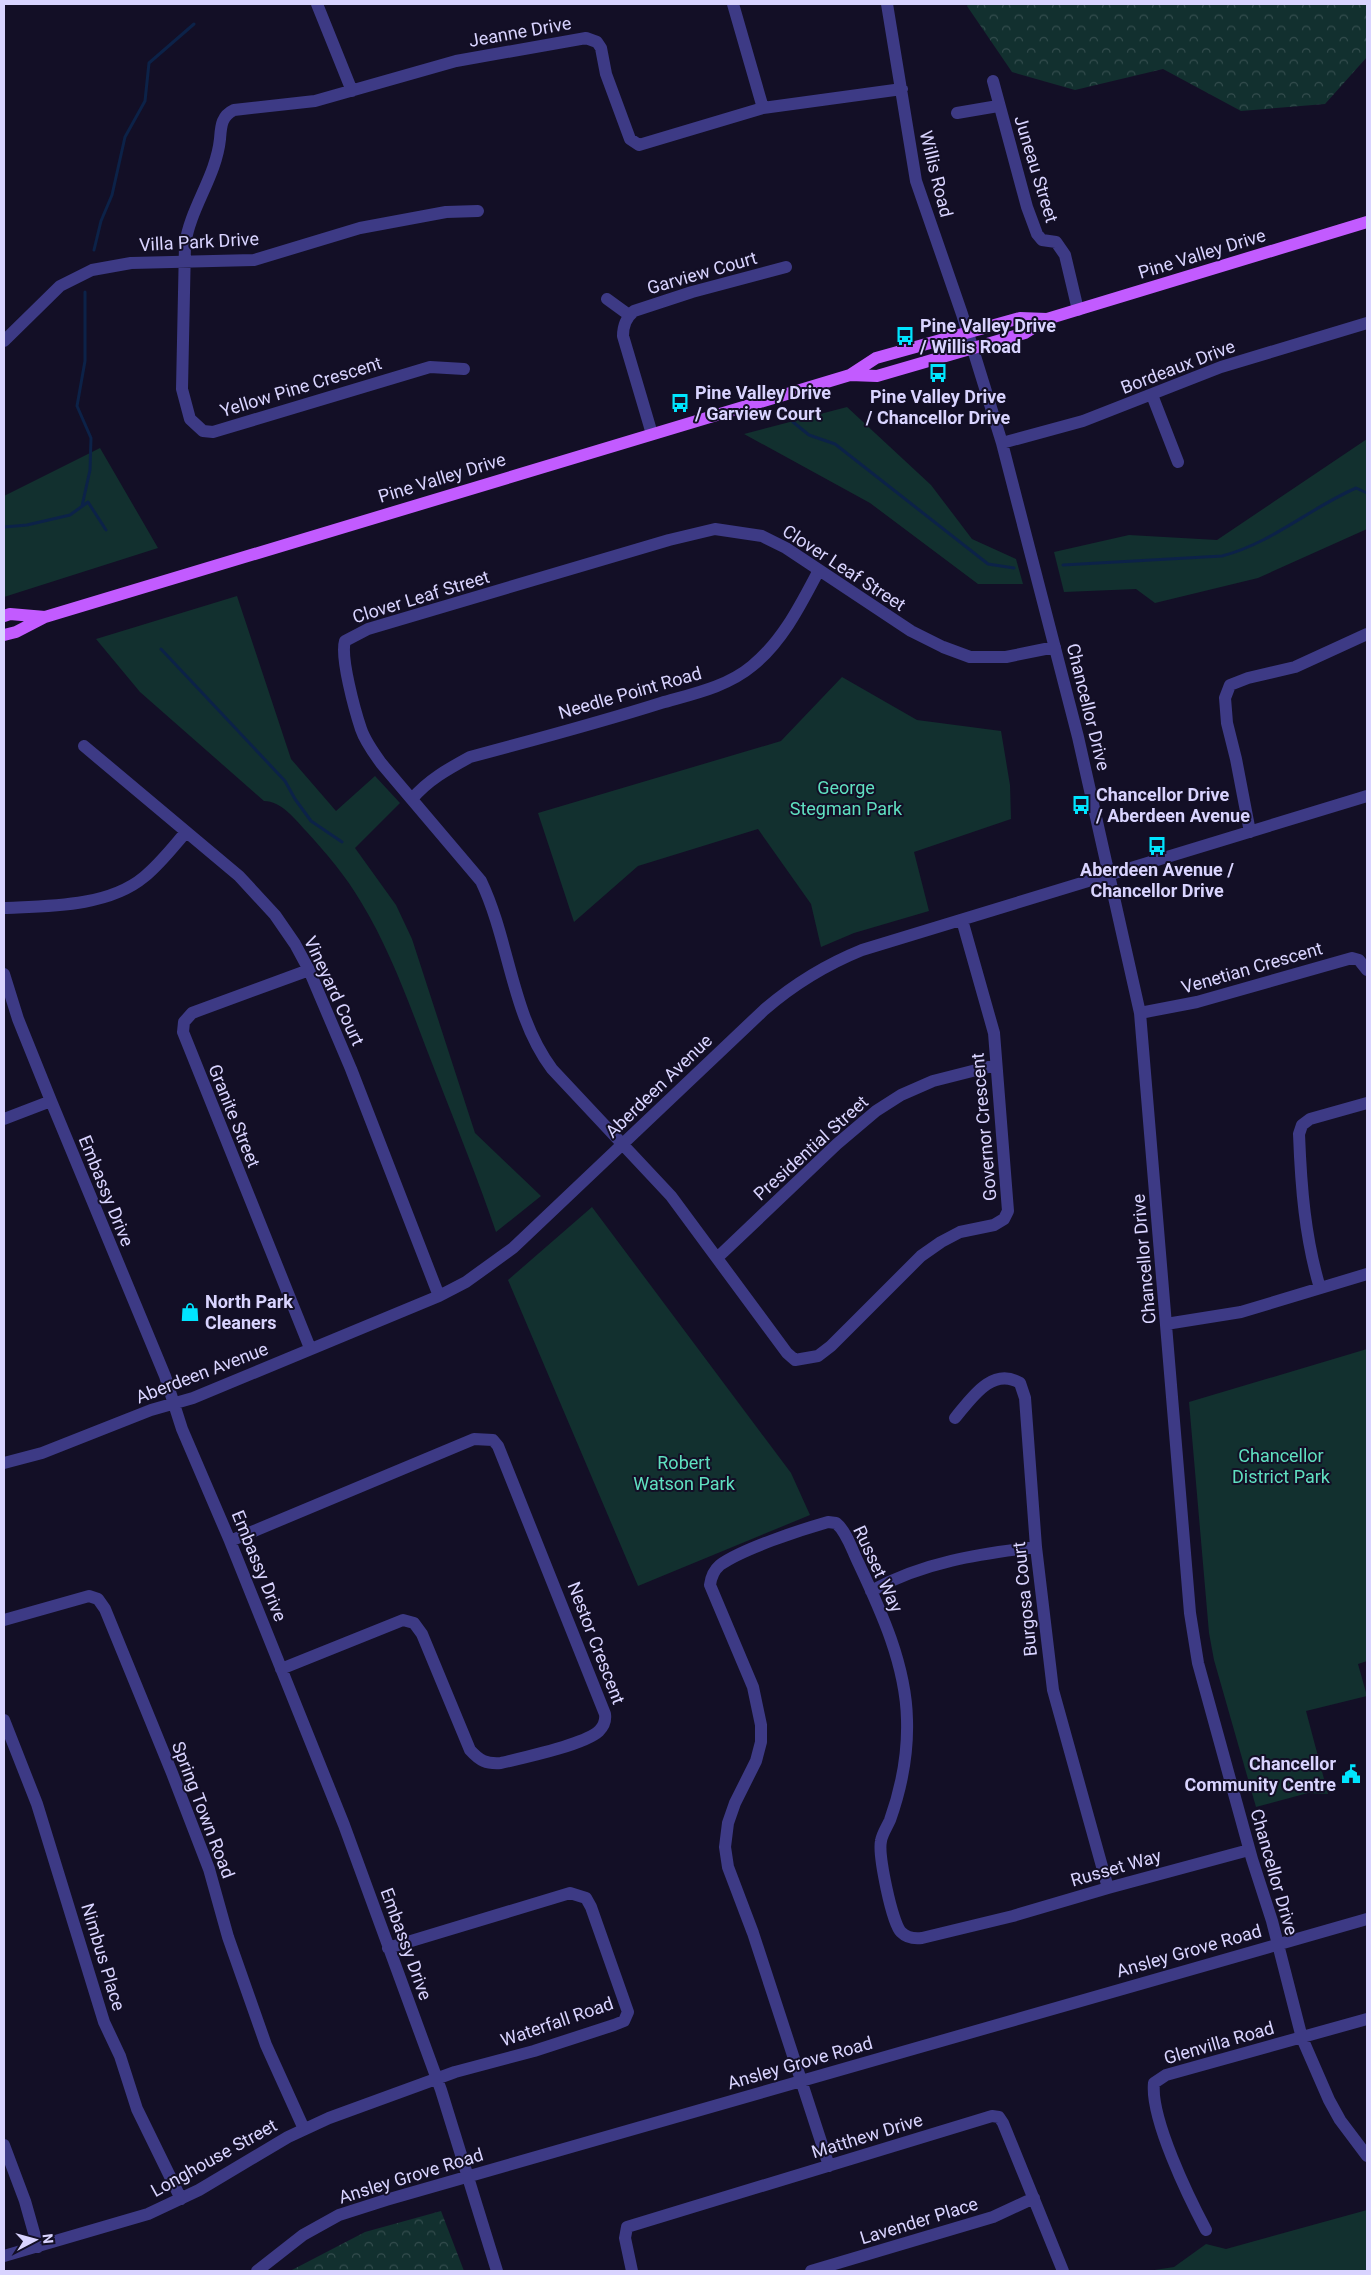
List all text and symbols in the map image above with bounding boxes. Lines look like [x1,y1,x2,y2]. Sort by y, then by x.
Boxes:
street label: Jeanne Drive [467,12,573,51]
street label: Juneau Street [1010,113,1063,225]
street label: Willis Road [916,128,957,219]
street label: Pine Valley Drive [1136,224,1268,283]
street label: Villa Park Drive [138,228,259,255]
street label: Garview Court [645,247,759,298]
place label: Pine Valley Drive / Willis Road [919,315,1056,357]
bus stop icon: Pine Valley Drive / Willis Road [894,325,916,347]
street label: Bordeaux Drive [1118,335,1238,398]
street label: Yellow Pine Crescent [218,352,384,421]
bus stop icon: Pine Valley Drive / Chancellor Drive [927,362,949,384]
place label: Pine Valley Drive / Garview Court [694,382,831,424]
place label: Pine Valley Drive / Chancellor Drive [865,386,1010,428]
bus stop icon: Pine Valley Drive / Garview Court [669,392,691,414]
street label: Pine Valley Drive [376,448,508,507]
street label: Clover Leaf Street [779,520,910,615]
street label: Clover Leaf Street [350,566,492,627]
street label: Chancellor Drive [1063,641,1114,773]
street label: Needle Point Road [556,662,704,723]
park label: George Stegman Park [790,777,903,819]
place label: Chancellor Drive / Aberdeen Avenue [1095,784,1250,826]
bus stop icon: Chancellor Drive / Aberdeen Avenue [1070,794,1092,816]
bus stop icon: Aberdeen Avenue / Chancellor Drive [1146,835,1168,857]
place label: Aberdeen Avenue / Chancellor Drive [1080,859,1234,901]
street label: Vineyard Court [300,933,369,1049]
street label: Venetian Crescent [1179,937,1325,998]
street label: Aberdeen Avenue [601,1030,716,1142]
street label: Governor Crescent [967,1052,1000,1202]
street label: Granite Street [204,1061,265,1171]
street label: Presidential Street [749,1091,872,1204]
street label: Embassy Drive [75,1132,138,1249]
street label: Chancellor Drive [1127,1193,1160,1325]
place label: North Park Cleaners [205,1291,293,1333]
shop icon: North Park Cleaners [179,1301,201,1323]
street label: Aberdeen Avenue [133,1338,271,1407]
park label: Chancellor District Park [1232,1445,1331,1487]
park label: Robert Watson Park [633,1452,736,1494]
street label: Embassy Drive [228,1507,291,1624]
street label: Russet Way [849,1522,908,1616]
street label: Burgosa Court [1008,1541,1041,1657]
street label: Nestor Crescent [563,1579,630,1707]
street label: Spring Town Road [168,1738,239,1881]
place label: Chancellor Community Centre [1184,1753,1336,1795]
public building icon: Chancellor Community Centre [1340,1763,1362,1785]
street label: Chancellor Drive [1246,1806,1303,1937]
street label: Russet Way [1068,1844,1164,1890]
street label: Embassy Drive [376,1885,437,2003]
street label: Nimbus Place [77,1901,130,2013]
street label: Ansley Grove Road [1114,1920,1264,1981]
street label: Waterfall Road [498,1992,616,2051]
street label: Glenvilla Road [1161,2017,1276,2068]
street label: Ansley Grove Road [725,2032,875,2093]
street label: Matthew Drive [809,2109,925,2162]
street label: Longhouse Street [147,2114,281,2201]
street label: Ansley Grove Road [336,2144,486,2207]
street label: Lavender Place [857,2193,980,2248]
north arrow [10,2215,60,2265]
text: N [39,2233,56,2244]

